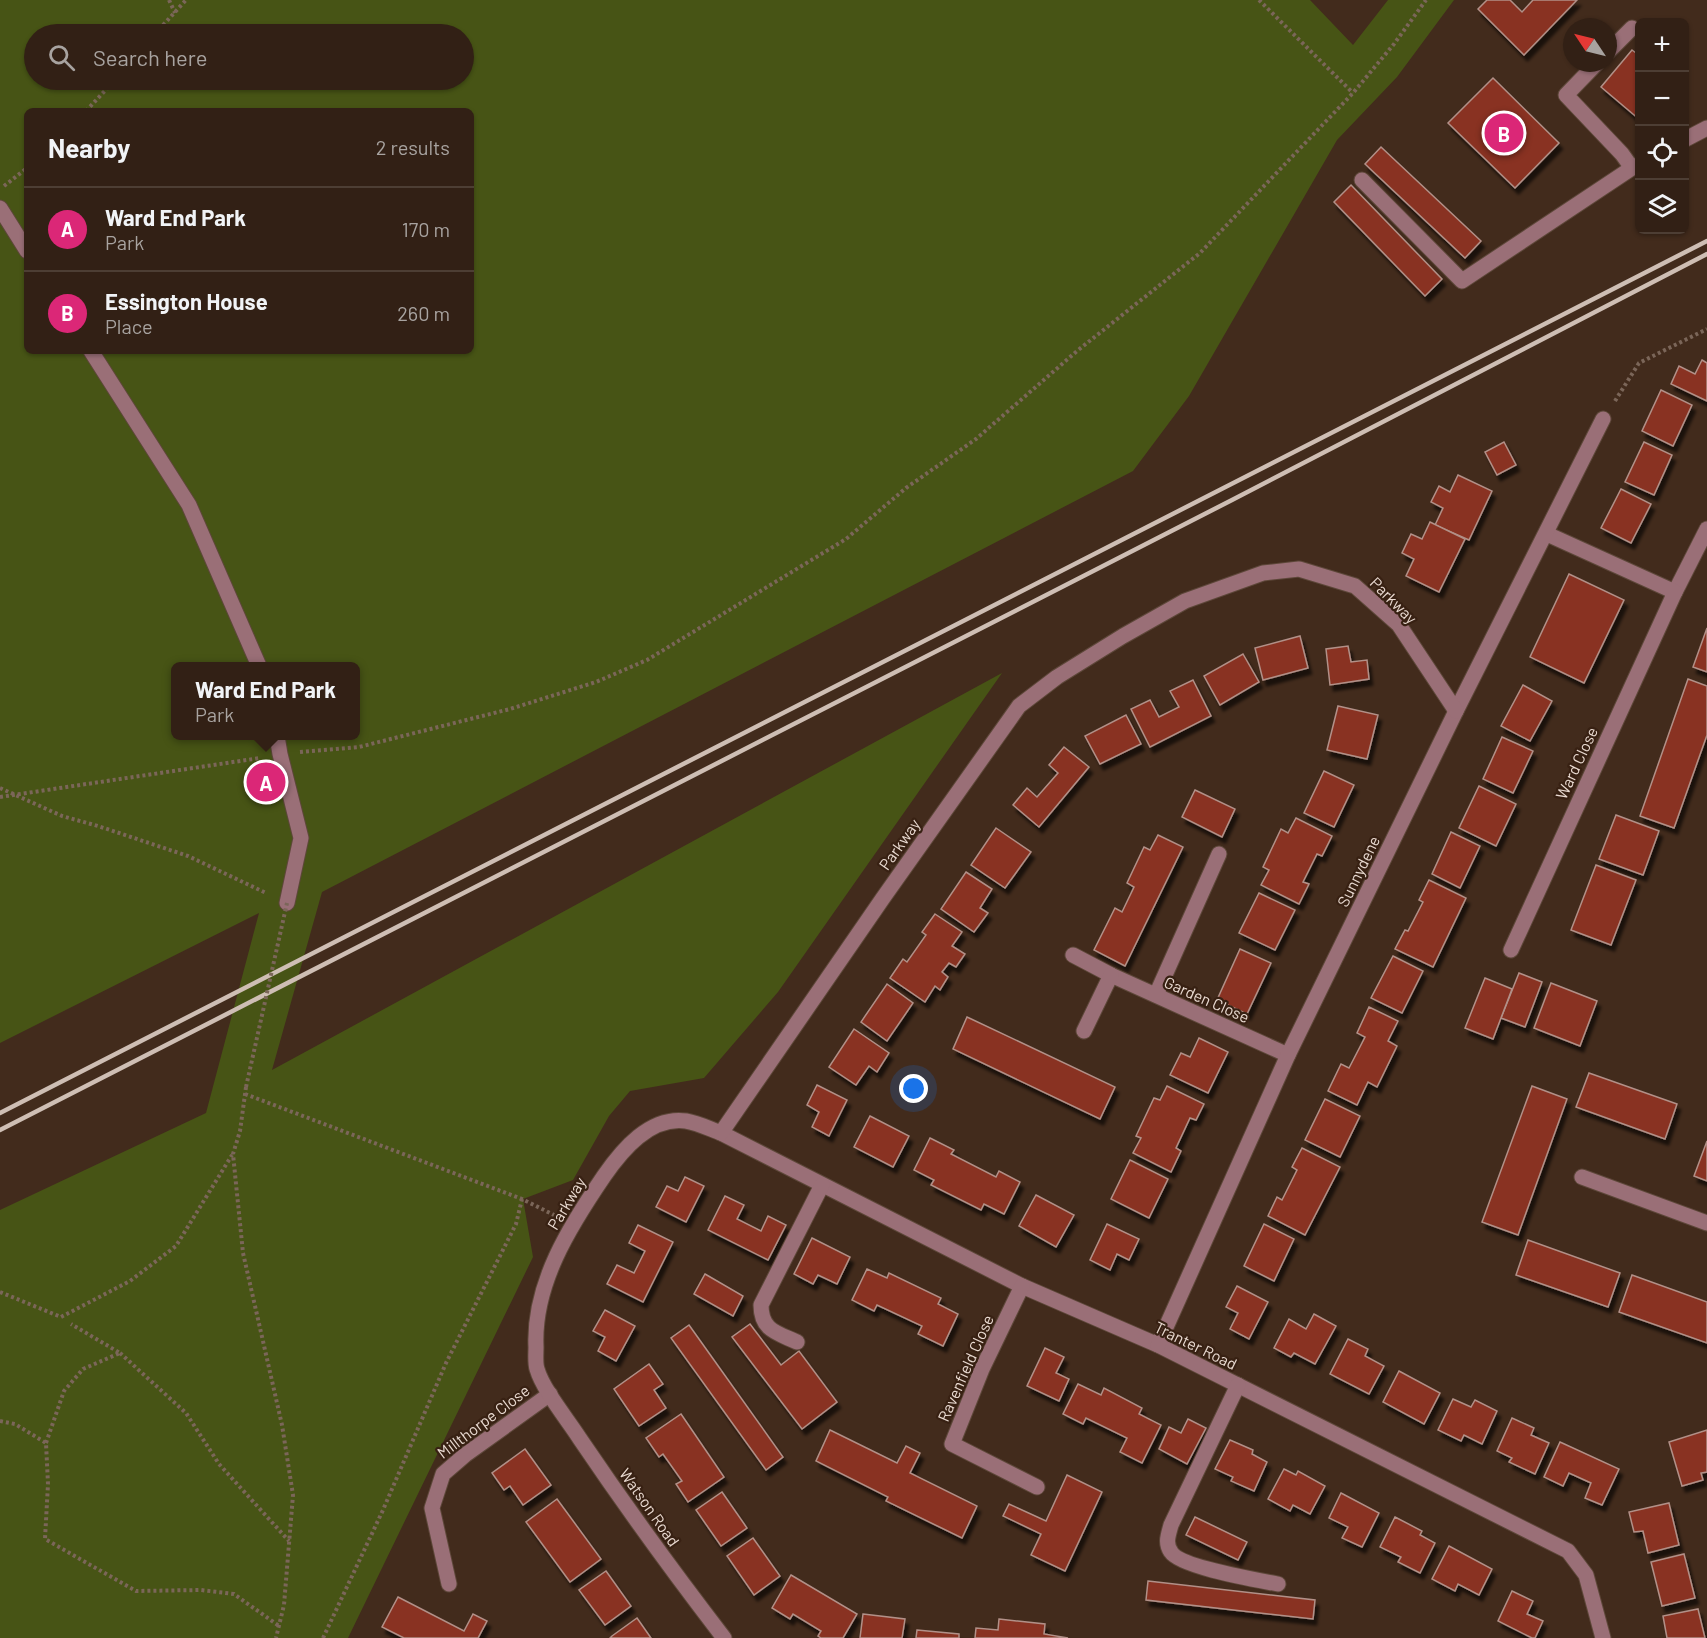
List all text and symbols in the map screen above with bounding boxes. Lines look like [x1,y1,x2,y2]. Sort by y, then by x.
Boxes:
north arrow [1563,18,1617,72]
map controls [1635,18,1689,234]
button: + [1635,18,1689,72]
search box [24,24,474,90]
icon: search [45,41,78,74]
text: Search here [93,44,207,70]
button: − [1635,72,1689,126]
pin: B [1484,110,1524,156]
button: locate [1635,126,1689,180]
text: Nearby [48,132,130,163]
text: 2 results [376,135,450,159]
button: layers [1635,180,1689,234]
text: Ward End Park [105,204,246,230]
text: A [61,217,74,241]
text: 170 m [402,217,450,241]
text: Park [105,230,144,254]
text: Essington House [105,288,268,314]
text: B [61,301,74,325]
text: 260 m [397,301,450,325]
text: Place [105,314,153,338]
street label: Parkway [1367,573,1422,628]
popup [171,662,360,740]
text: Ward End Park [195,676,336,702]
text: Park [195,702,234,726]
street label: Ward Close [1551,724,1601,802]
pin: A [246,760,286,804]
street label: Parkway [875,814,924,873]
street label: Sunnydene [1333,832,1383,910]
street label: Garden Close [1162,972,1252,1026]
your location [899,1074,928,1103]
street label: Parkway [543,1173,589,1233]
street label: Ravenfield Close [933,1312,997,1424]
street label: Tranter Road [1152,1317,1240,1373]
street label: Millthorpe Close [433,1380,533,1462]
street label: Watson Road [616,1464,684,1550]

